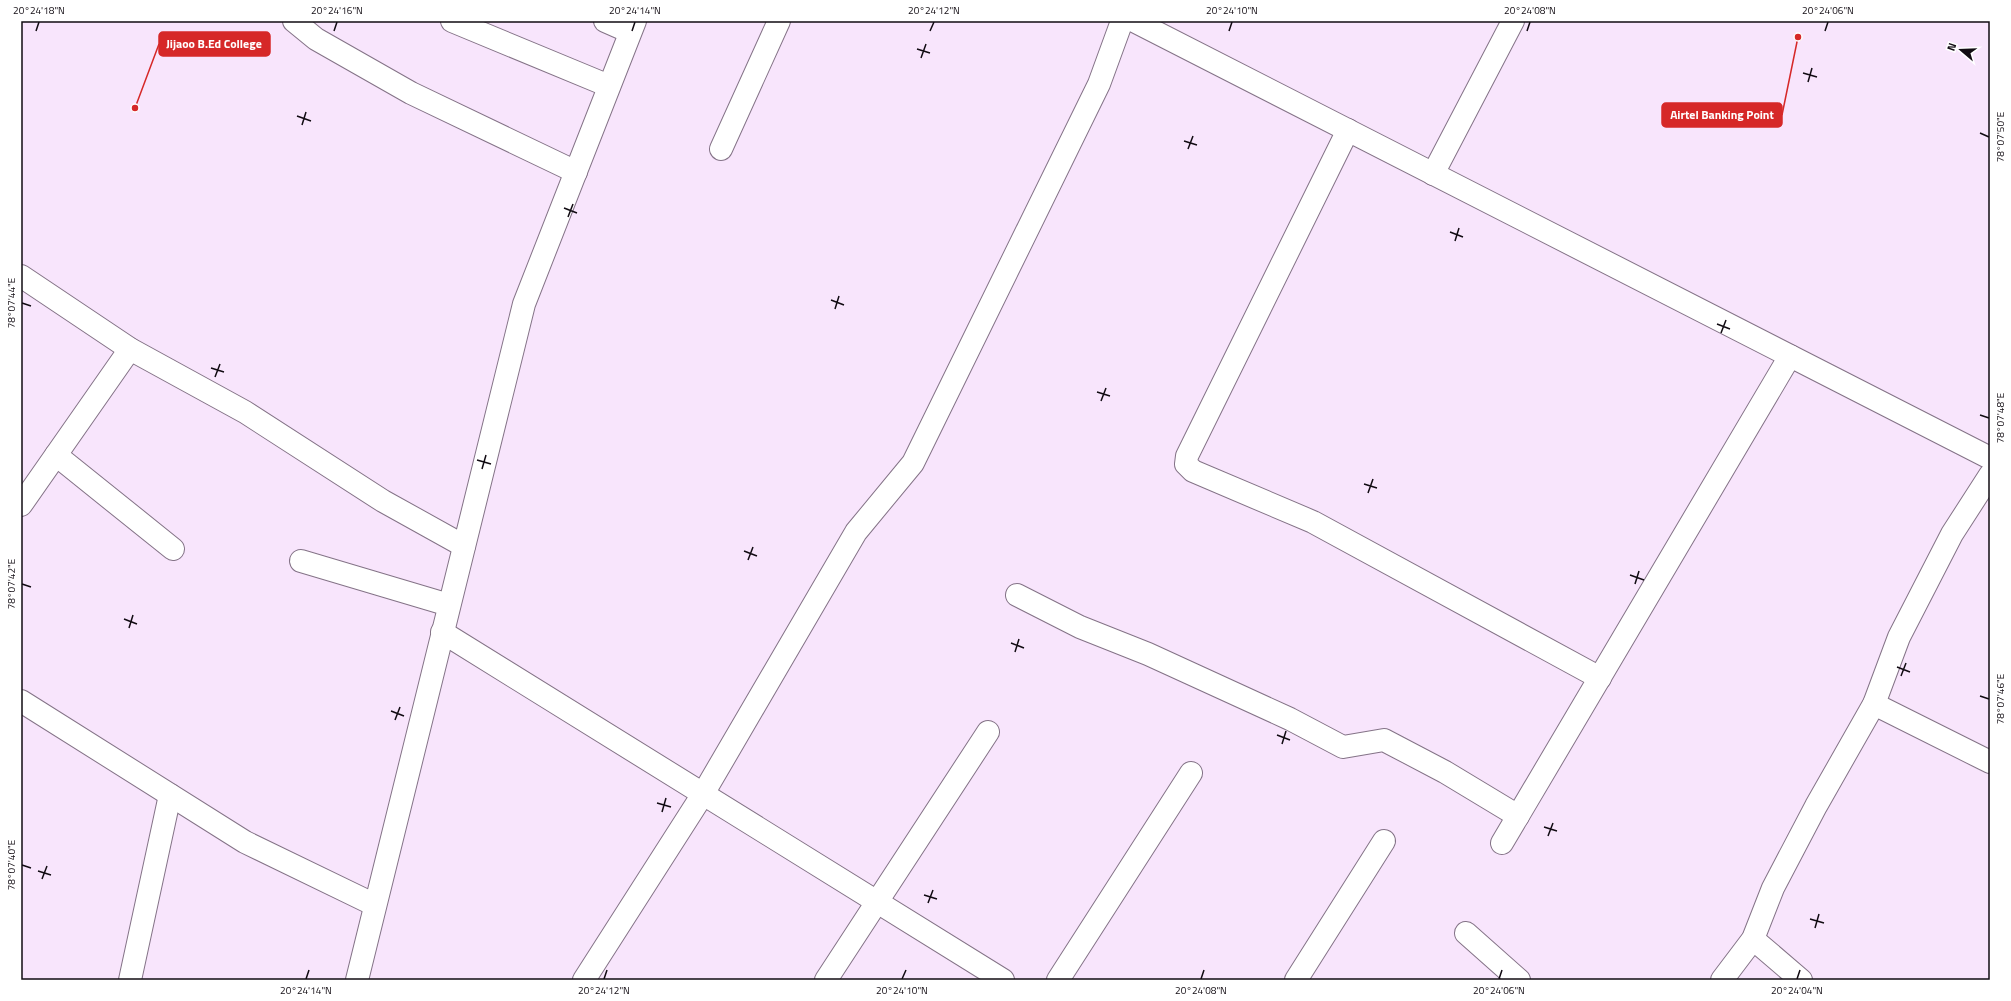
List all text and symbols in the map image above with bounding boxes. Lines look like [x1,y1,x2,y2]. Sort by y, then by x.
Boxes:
text: 20°24'18"N [13,3,65,18]
text: 20°24'16"N [311,3,363,18]
text: 20°24'14"N [609,3,661,18]
text: 20°24'12"N [908,3,960,18]
text: 20°24'10"N [1206,3,1258,18]
text: 20°24'08"N [1504,3,1556,18]
text: 20°24'06"N [1802,3,1854,18]
north arrow [1941,30,1981,70]
callout: Jijaoo B.Ed College [159,32,270,56]
text: Jijaoo B.Ed College [166,34,262,53]
text: N [1943,41,1960,53]
callout: Airtel Banking Point [1662,103,1782,127]
text: Airtel Banking Point [1670,105,1774,124]
text: 78°07'50"E [1993,111,2008,162]
text: 78°07'44"E [4,277,19,328]
text: 78°07'48"E [1993,392,2008,443]
text: 78°07'42"E [4,558,19,609]
text: 78°07'46"E [1993,673,2008,724]
text: 78°07'40"E [4,839,19,890]
text: 20°24'14"N [280,983,332,998]
text: 20°24'12"N [578,983,630,998]
text: 20°24'10"N [876,983,928,998]
text: 20°24'08"N [1175,983,1227,998]
text: 20°24'06"N [1473,983,1525,998]
text: 20°24'04"N [1771,983,1823,998]

